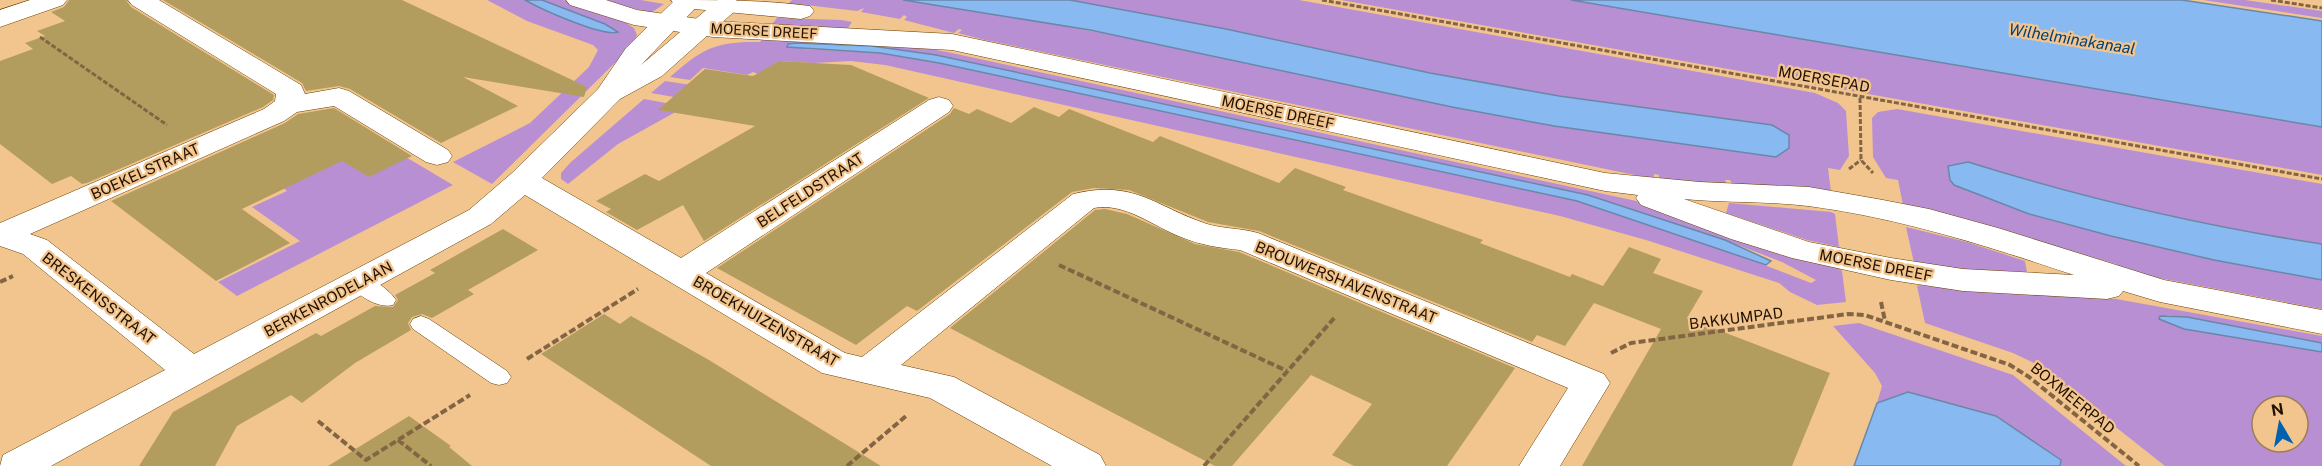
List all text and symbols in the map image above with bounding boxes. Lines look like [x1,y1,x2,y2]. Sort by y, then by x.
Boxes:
street label: MOERSE DREEF [710,20,818,42]
water label: Wilhelminakanaal [2007,20,2137,58]
street label: MOERSEPAD [1777,63,1871,95]
street label: MOERSE DREEF [1220,92,1336,132]
street label: BOEKELSTRAAT [88,139,202,203]
street label: BELFELDSTRAAT [754,149,866,231]
street label: BROUWERSHAVENSTRAAT [1253,238,1439,326]
street label: MOERSE DREEF [1818,246,1934,284]
street label: BRESKENSSTRAAT [39,249,159,347]
street label: BERKENRODELAAN [261,258,395,340]
street label: BROEKHUIZENSTRAAT [690,272,842,370]
street label: BAKKUMPAD [1688,304,1784,332]
street label: BOXMEERPAD [2028,359,2118,437]
north arrow [2250,394,2310,454]
text: N [2270,399,2285,420]

